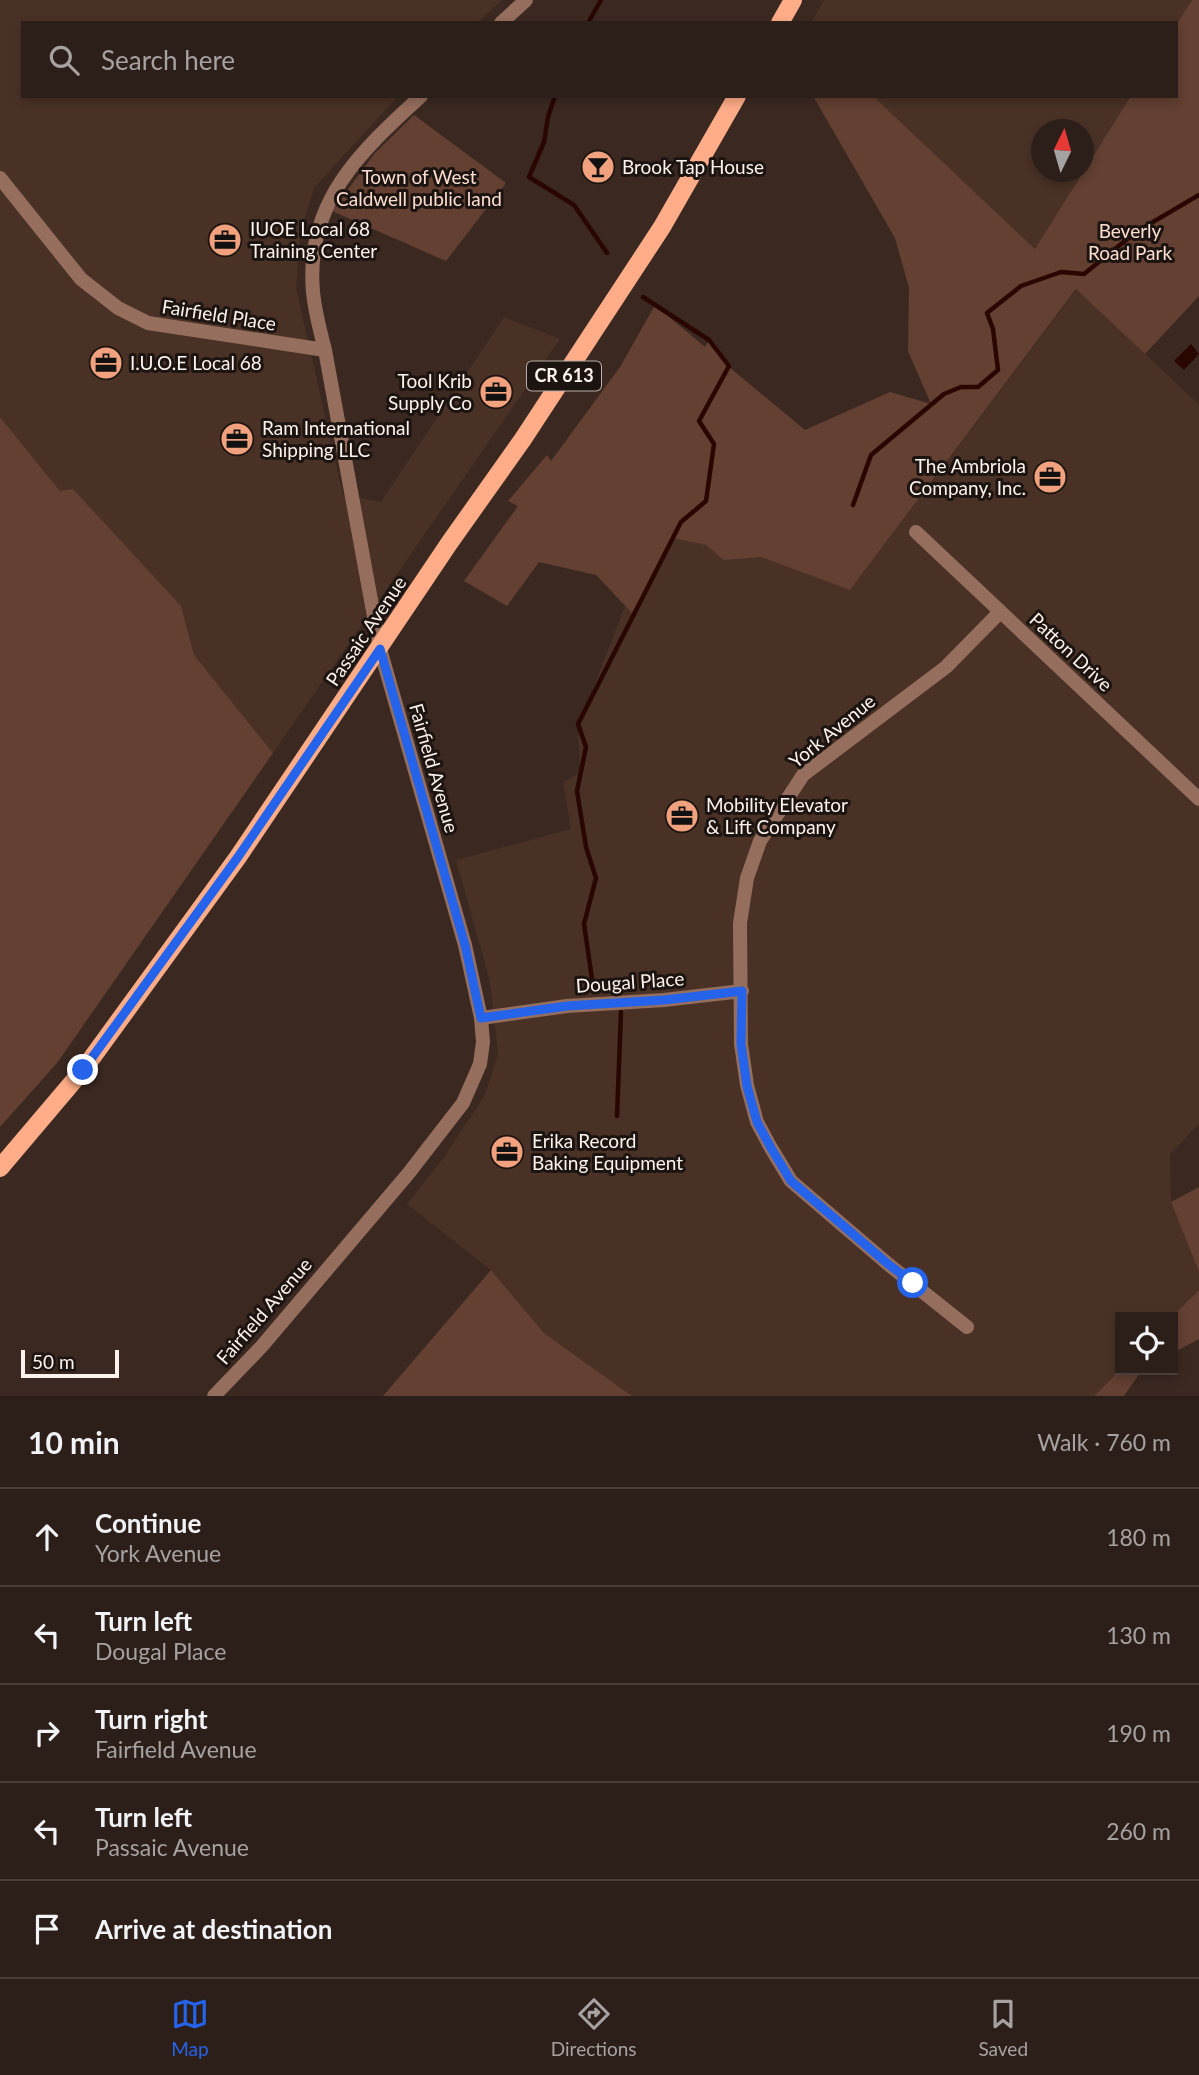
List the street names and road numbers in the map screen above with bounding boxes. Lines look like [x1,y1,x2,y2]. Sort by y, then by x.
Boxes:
street label: Fairfield Place [160,294,278,335]
road number: CR 613 [527,362,601,390]
street label: Passaic Avenue [320,572,411,690]
street label: Patton Drive [1025,607,1118,696]
street label: York Avenue [784,689,879,772]
street label: Fairfield Avenue [405,701,464,835]
street label: Dougal Place [575,966,685,997]
street label: Fairfield Avenue [211,1253,316,1369]

